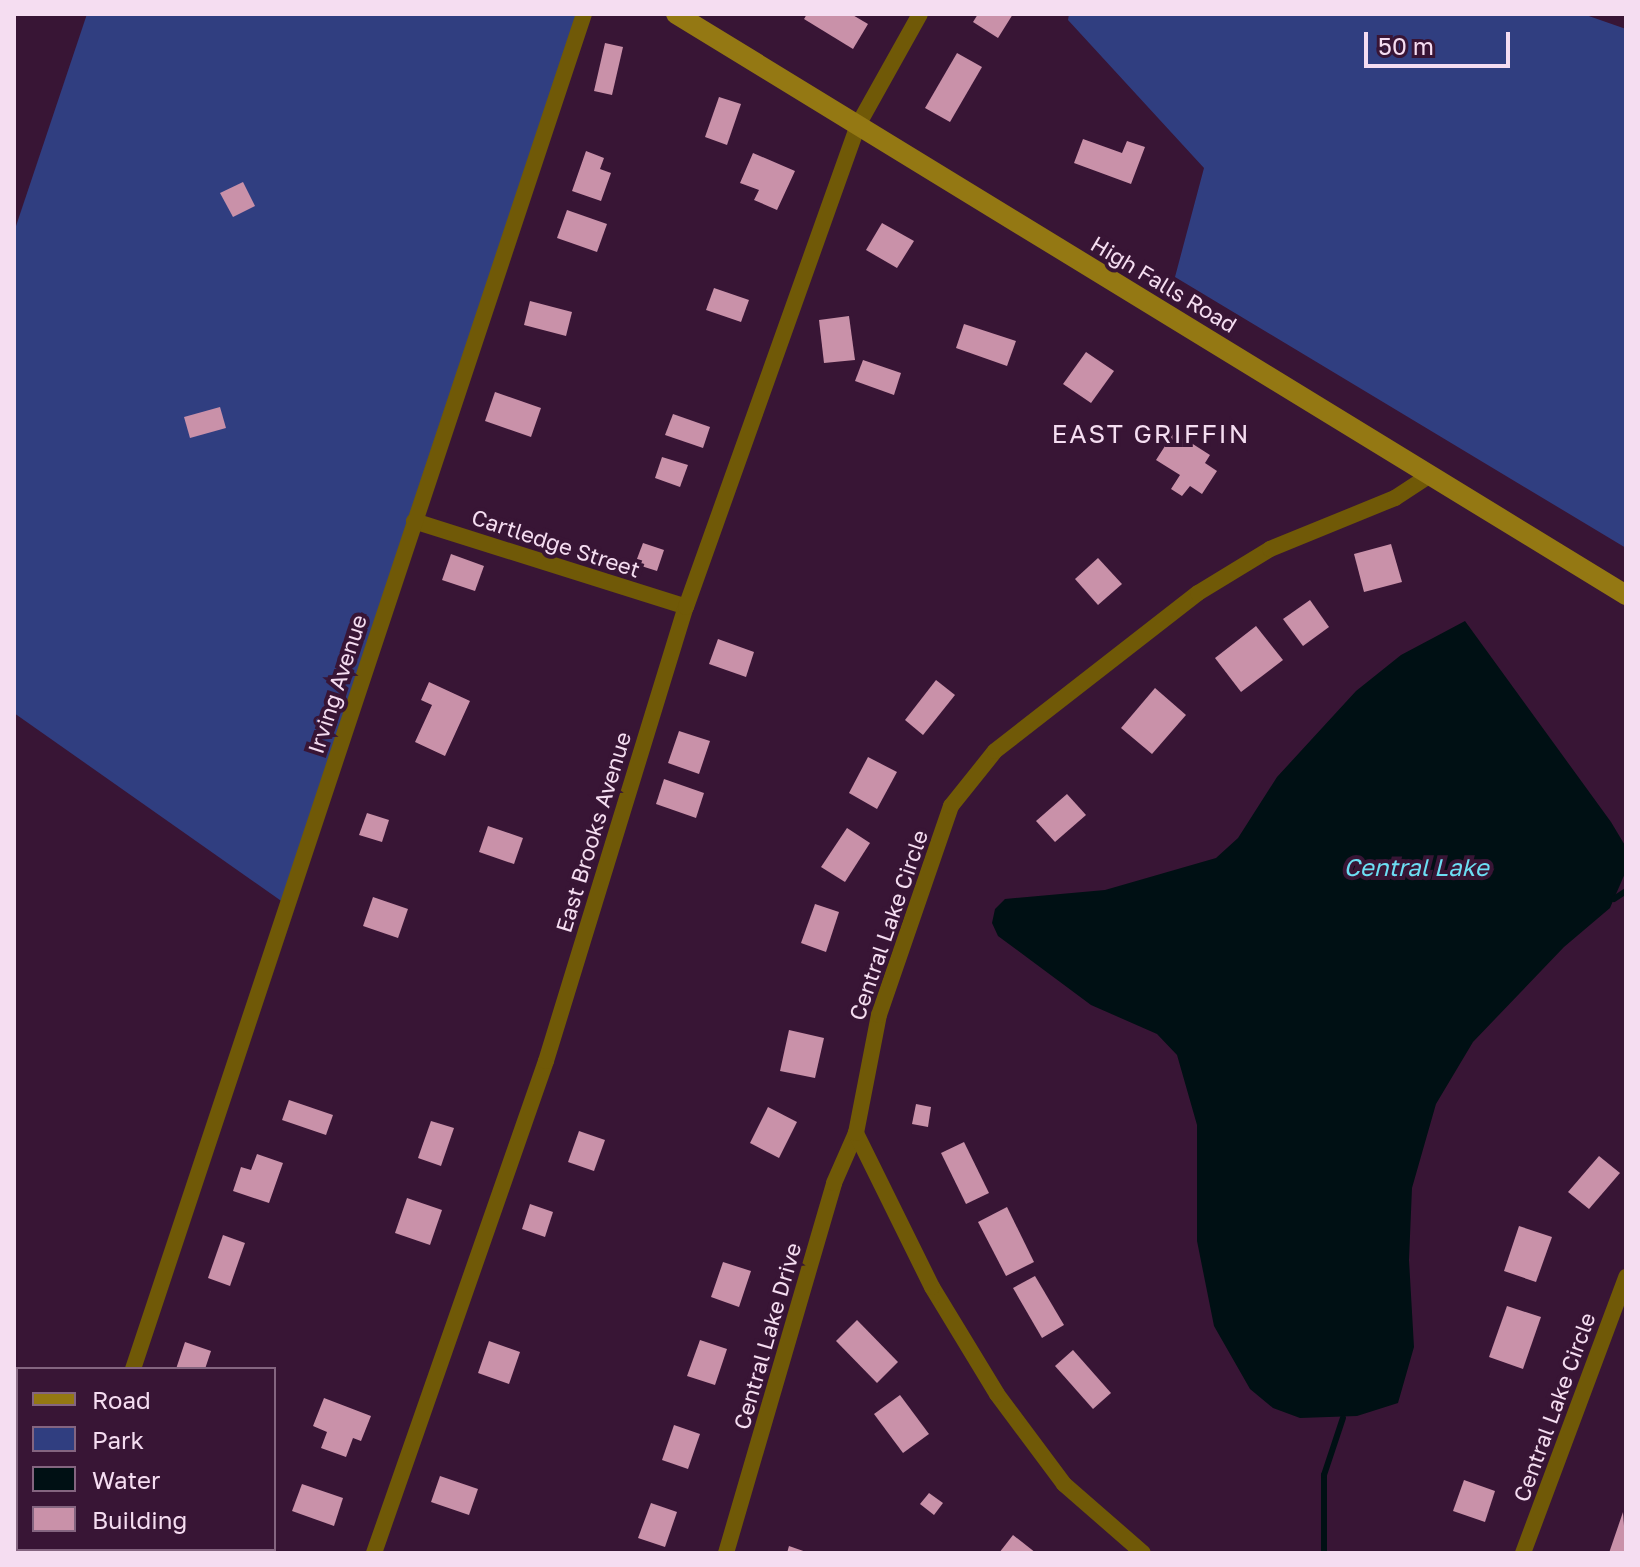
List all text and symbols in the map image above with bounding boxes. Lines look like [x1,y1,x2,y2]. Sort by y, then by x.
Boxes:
scale bar [1368,16,1514,66]
text: 50 m [1378,31,1434,60]
street label: High Falls Road [1086,230,1242,338]
district label: EAST GRIFFIN [1051,418,1251,450]
street label: Cartledge Street [469,503,643,583]
street label: Irving Avenue [302,611,372,757]
street label: East Brooks Avenue [550,729,636,935]
street label: Central Lake Circle [843,826,933,1024]
water label: Central Lake [1343,853,1489,881]
street label: Central Lake Drive [728,1240,806,1432]
street label: Central Lake Circle [1507,1309,1601,1505]
legend [16,1367,276,1551]
text: Road [92,1385,151,1414]
text: Park [92,1425,144,1454]
text: Water [92,1465,160,1494]
text: Building [92,1505,187,1534]

